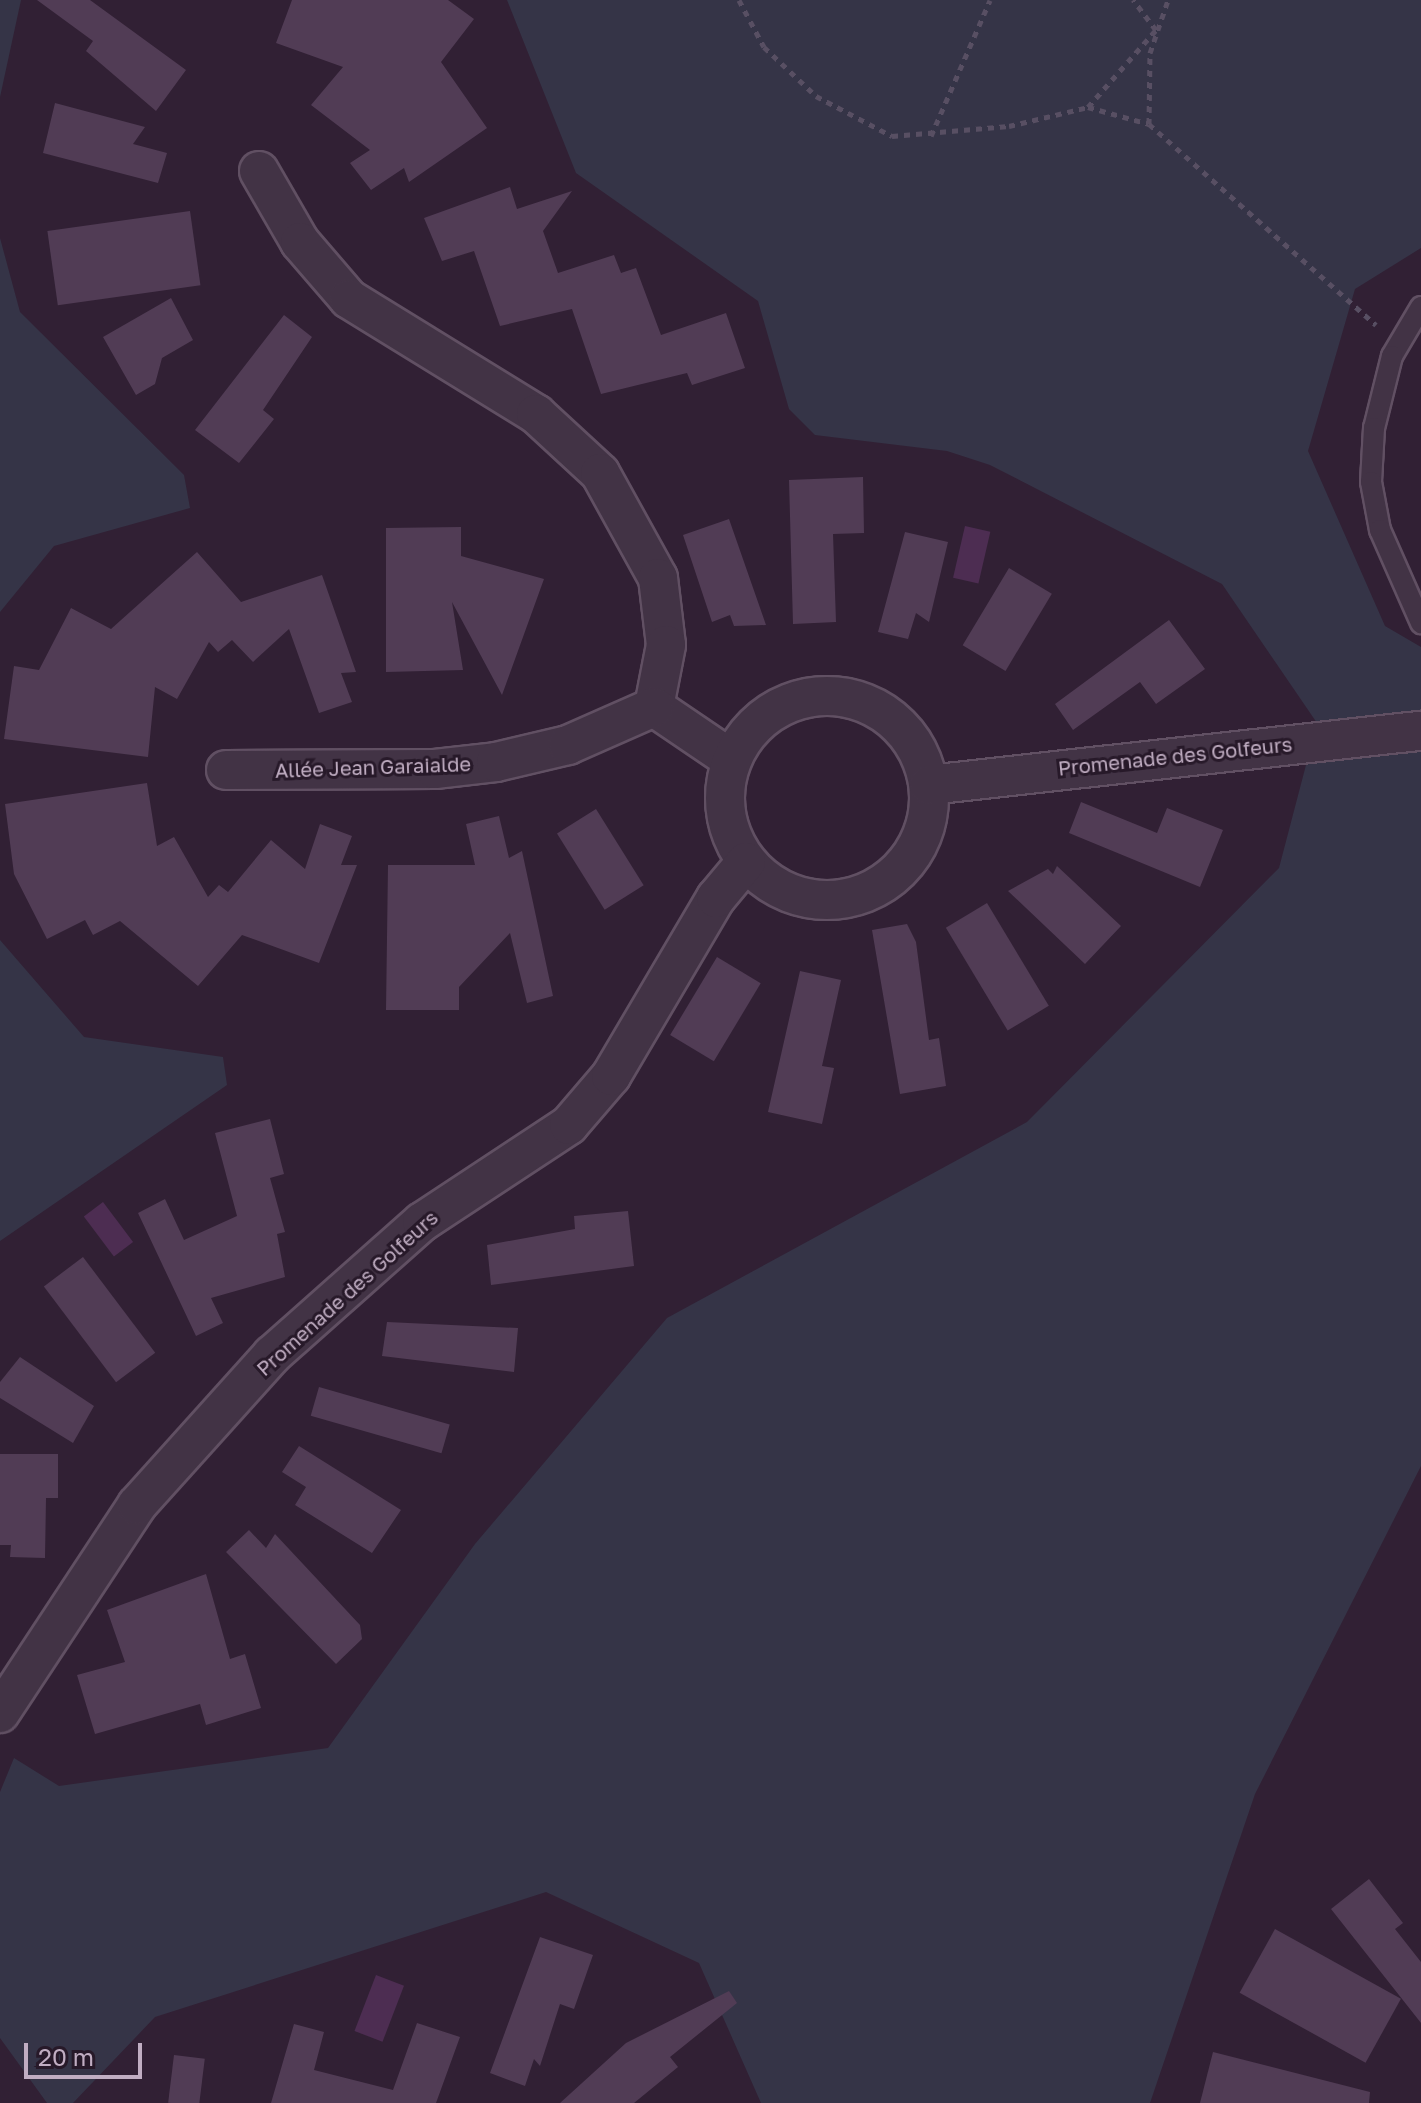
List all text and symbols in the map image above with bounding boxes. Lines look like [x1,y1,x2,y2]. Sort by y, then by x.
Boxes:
street label: Promenade des Golfeurs [1057,732,1293,780]
street label: Allée Jean Garaialde [275,752,471,782]
street label: Promenade des Golfeurs [252,1205,442,1381]
scale bar [28,2027,146,2077]
text: 20 m [38,2042,94,2071]

